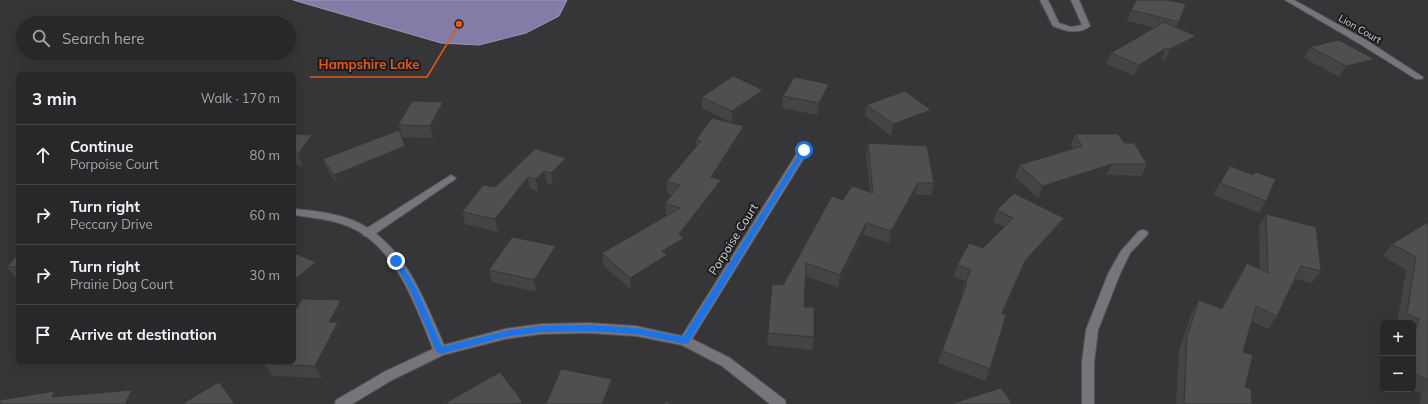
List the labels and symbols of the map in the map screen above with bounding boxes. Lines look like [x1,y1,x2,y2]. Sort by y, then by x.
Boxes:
street label: Lion Court [1336,12,1384,47]
callout: Hampshire Lake [310,52,427,77]
text: Hampshire Lake [319,56,419,72]
route start [795,141,813,159]
street label: Porpoise Court [705,200,761,278]
route end [387,252,405,270]

